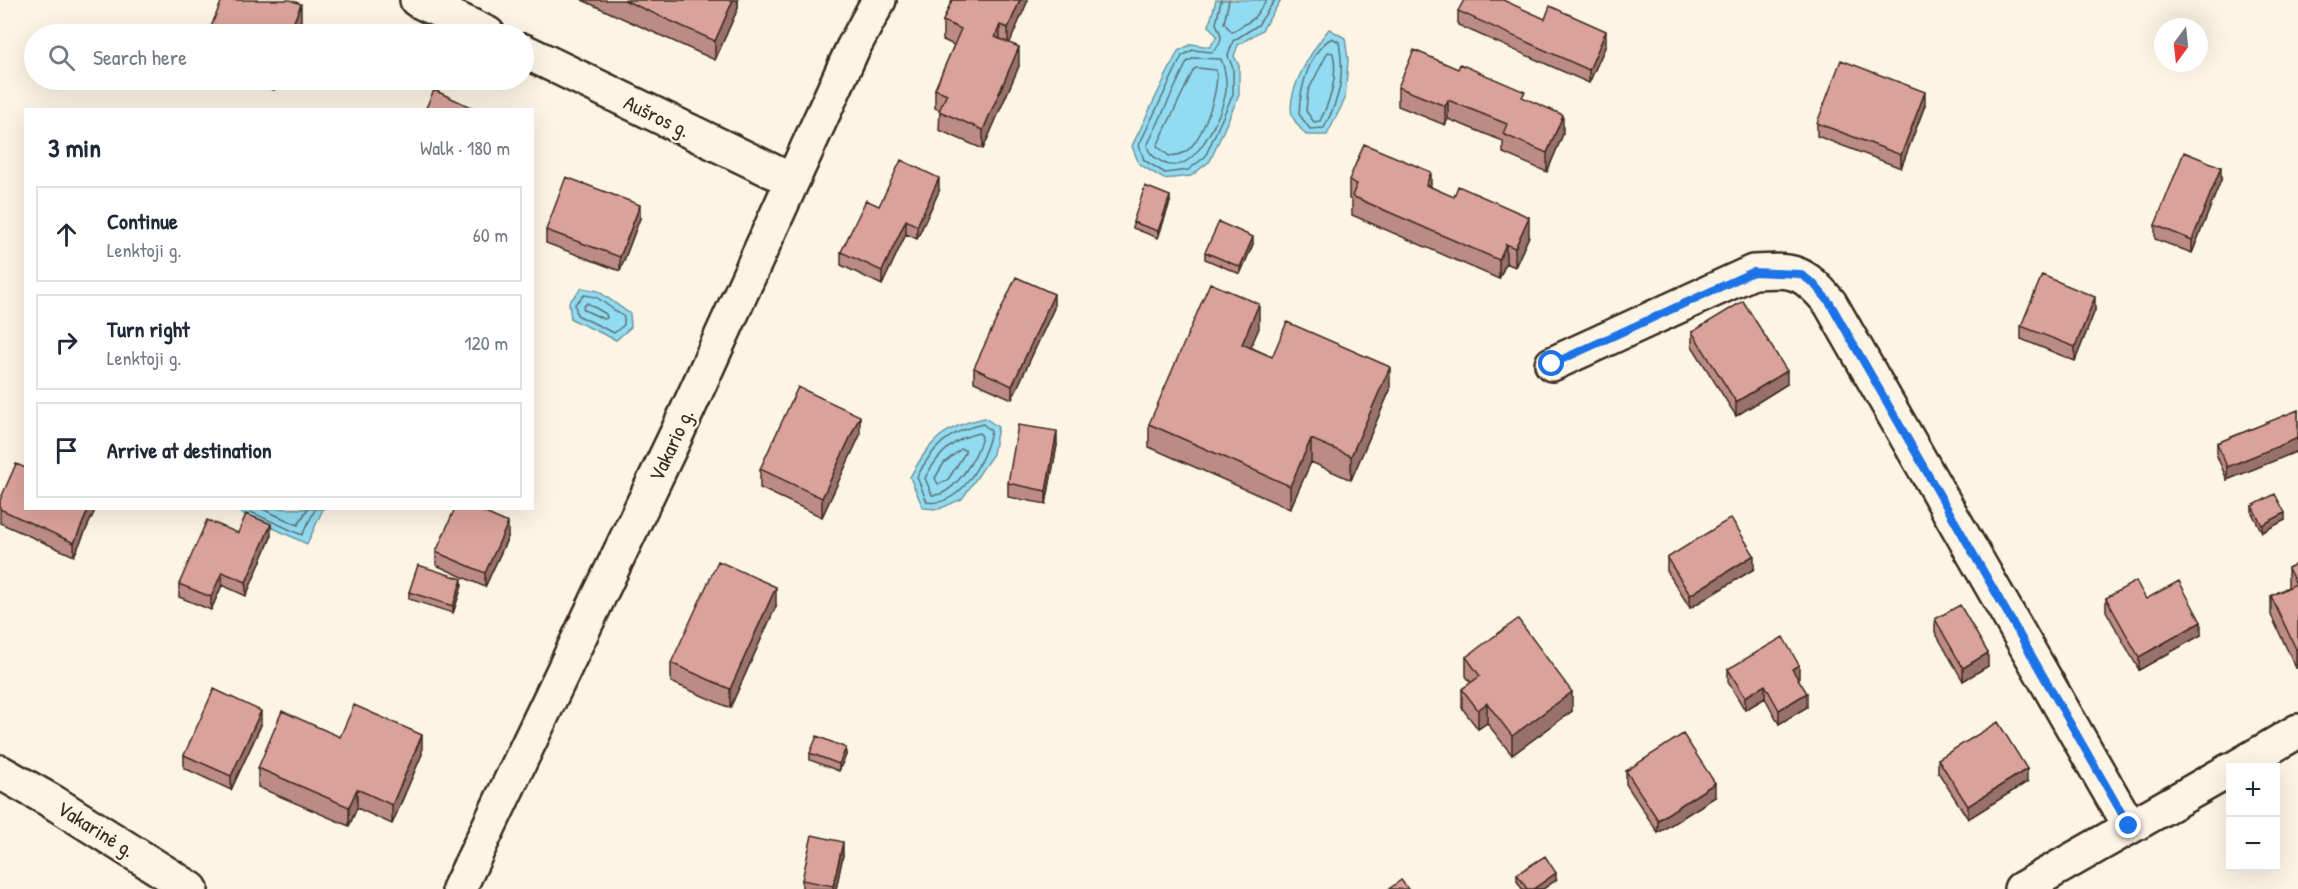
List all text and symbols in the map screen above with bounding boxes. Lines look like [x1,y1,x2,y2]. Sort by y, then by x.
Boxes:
north arrow [2154,18,2208,72]
search box [24,24,534,90]
icon: search [45,41,78,74]
text: Search here [93,42,187,72]
street label: Aušros g. [619,88,695,144]
text: 3 min [48,130,101,165]
text: Walk · 180 m [420,134,510,161]
text: Continue [107,206,178,236]
icon: ahead [50,218,83,251]
text: 60 m [473,221,508,248]
text: Lenktoji g. [107,236,182,263]
text: Turn right [107,314,190,344]
icon: right [50,326,83,359]
text: 120 m [464,329,508,356]
text: Lenktoji g. [107,344,182,371]
route start [1538,350,1564,376]
street label: Vakario g. [642,404,700,486]
icon: arrive [50,434,83,467]
text: Arrive at destination [107,435,272,465]
map controls [2226,763,2280,871]
button: + [2226,763,2280,817]
street label: Vakarinė g. [52,794,140,864]
route end [2115,812,2141,838]
button: − [2226,817,2280,871]

